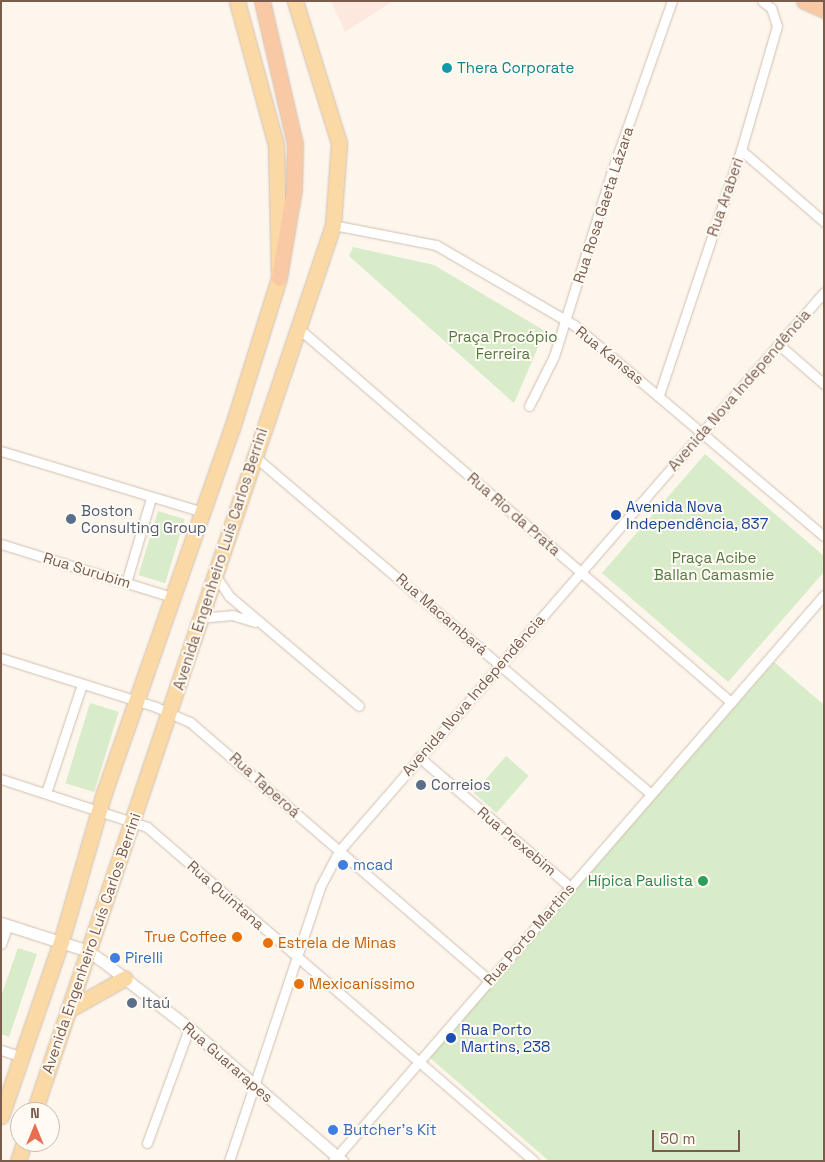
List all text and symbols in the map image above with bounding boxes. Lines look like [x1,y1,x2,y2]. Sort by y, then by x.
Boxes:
place label: Thera Corporate [457,59,574,77]
marker: Thera Corporate [441,62,453,74]
street label: Rua Rosa Gaeta Lázara [569,124,637,286]
street label: Rua Araberi [703,155,747,239]
street label: Avenida Nova Independência [664,306,814,474]
street label: Rua Kansas [572,322,648,388]
park label: Praça Procópio Ferreira [449,327,557,362]
street label: Avenida Engenheiro Luís Carlos Berrini [169,426,271,692]
street label: Rua Rio da Prata [464,469,564,559]
place label: Avenida Nova Independência, 837 [626,497,769,532]
place label: Boston Consulting Group [81,501,207,536]
marker: Avenida Nova Independência, 837 [610,509,622,521]
marker: Boston Consulting Group [65,513,77,525]
street label: Rua Surubim [41,548,133,592]
park label: Praça Acibe Ballan Camasmie [654,548,774,583]
street label: Rua Macambará [393,569,491,659]
street label: Avenida Nova Independência [398,611,548,779]
street label: Rua Taperoá [226,749,304,821]
place label: Correios [431,776,491,794]
marker: Correios [415,779,427,791]
street label: Rua Prexebim [474,803,560,879]
street label: Avenida Engenheiro Luís Carlos Berrini [38,810,144,1076]
place label: mcad [353,856,393,874]
street label: Rua Quintana [184,857,268,933]
marker: mcad [337,859,349,871]
place label: Hípica Paulista [588,872,693,890]
marker: Hípica Paulista [697,875,709,887]
street label: Rua Porto Martins [480,879,578,989]
place label: True Coffee [144,928,227,946]
marker: True Coffee [231,931,243,943]
place label: Estrela de Minas [278,934,396,952]
marker: Estrela de Minas [262,937,274,949]
place label: Pirelli [125,949,163,967]
marker: Pirelli [109,952,121,964]
place label: Mexicaníssimo [309,975,415,993]
marker: Mexicaníssimo [293,978,305,990]
place label: Itaú [142,994,170,1012]
marker: Itaú [126,997,138,1009]
street label: Rua Guararapes [179,1018,277,1106]
place label: Rua Porto Martins, 238 [461,1020,551,1055]
marker: Rua Porto Martins, 238 [445,1032,457,1044]
north arrow [10,1102,60,1152]
text: N [30,1104,40,1122]
scale bar [655,1120,742,1152]
place label: Butcher's Kit [343,1121,437,1139]
marker: Butcher's Kit [327,1124,339,1136]
text: 50 m [660,1129,695,1148]

